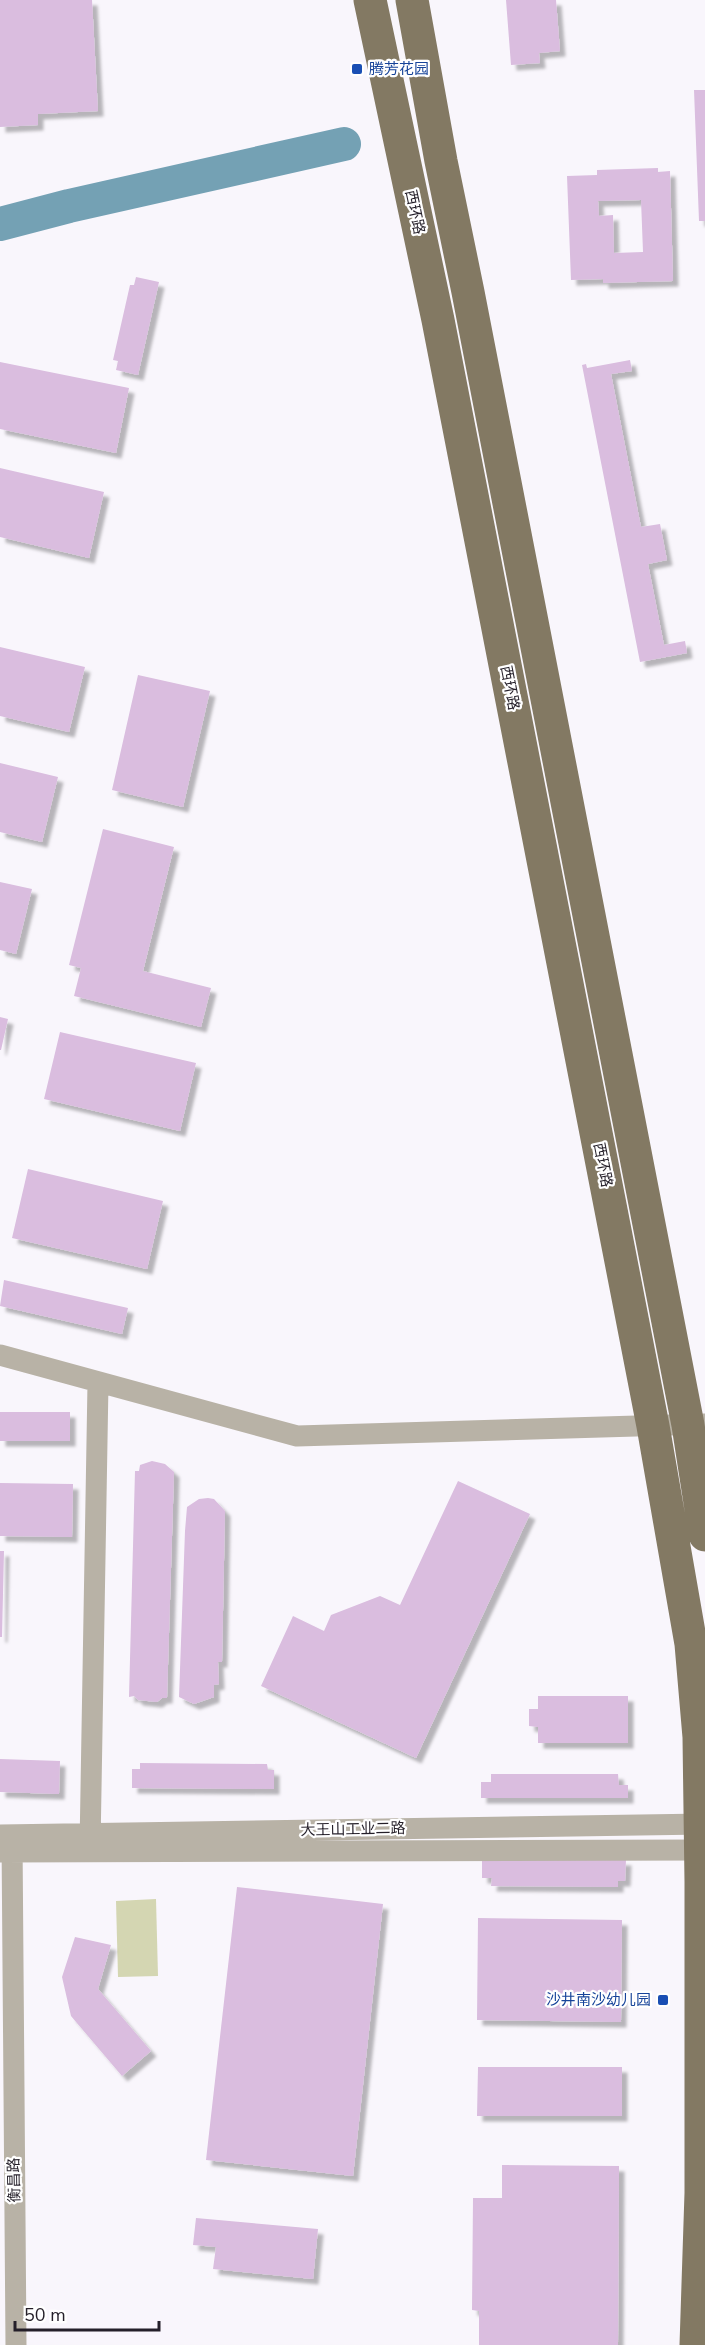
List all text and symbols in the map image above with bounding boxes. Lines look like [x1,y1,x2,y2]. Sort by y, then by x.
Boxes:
place label: 腾芳花园 [369,59,429,79]
marker: 腾芳花园 [350,62,364,76]
street label: 西环路 [401,188,429,236]
street label: 西环路 [496,664,524,712]
street label: 西环路 [589,1141,617,1189]
street label: 大王山工业二路 [300,1818,406,1840]
place label: 沙井南沙幼儿园 [546,1990,651,2010]
marker: 沙井南沙幼儿园 [656,1993,670,2007]
street label: 衡昌路 [4,2157,24,2203]
scale bar [15,2294,159,2332]
text: 50 m [24,2303,66,2327]

